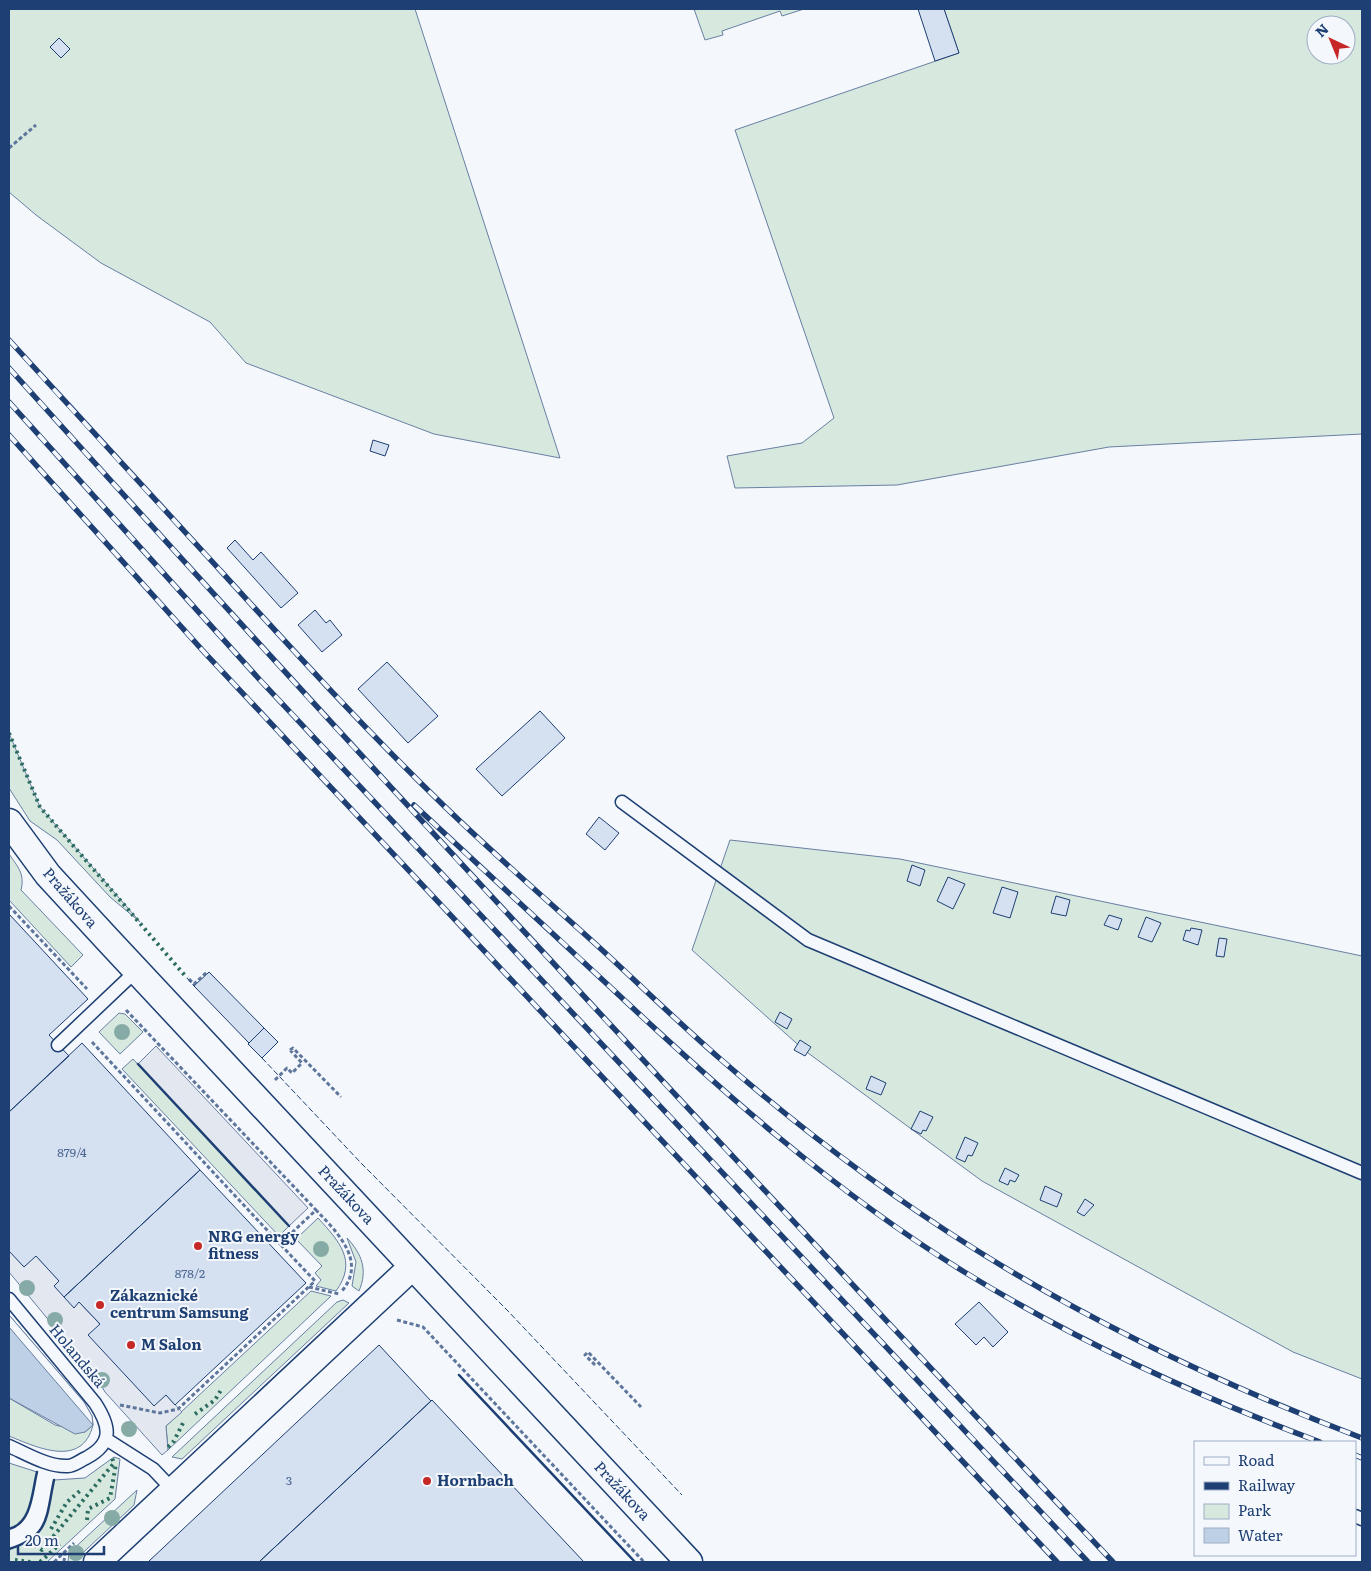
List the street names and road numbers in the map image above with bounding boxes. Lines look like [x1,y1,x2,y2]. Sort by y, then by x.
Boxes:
street label: Pražákova [38,862,105,933]
street label: Pražákova [313,1159,381,1229]
street label: Holandská [45,1318,112,1393]
street label: Pražákova [589,1455,657,1525]

